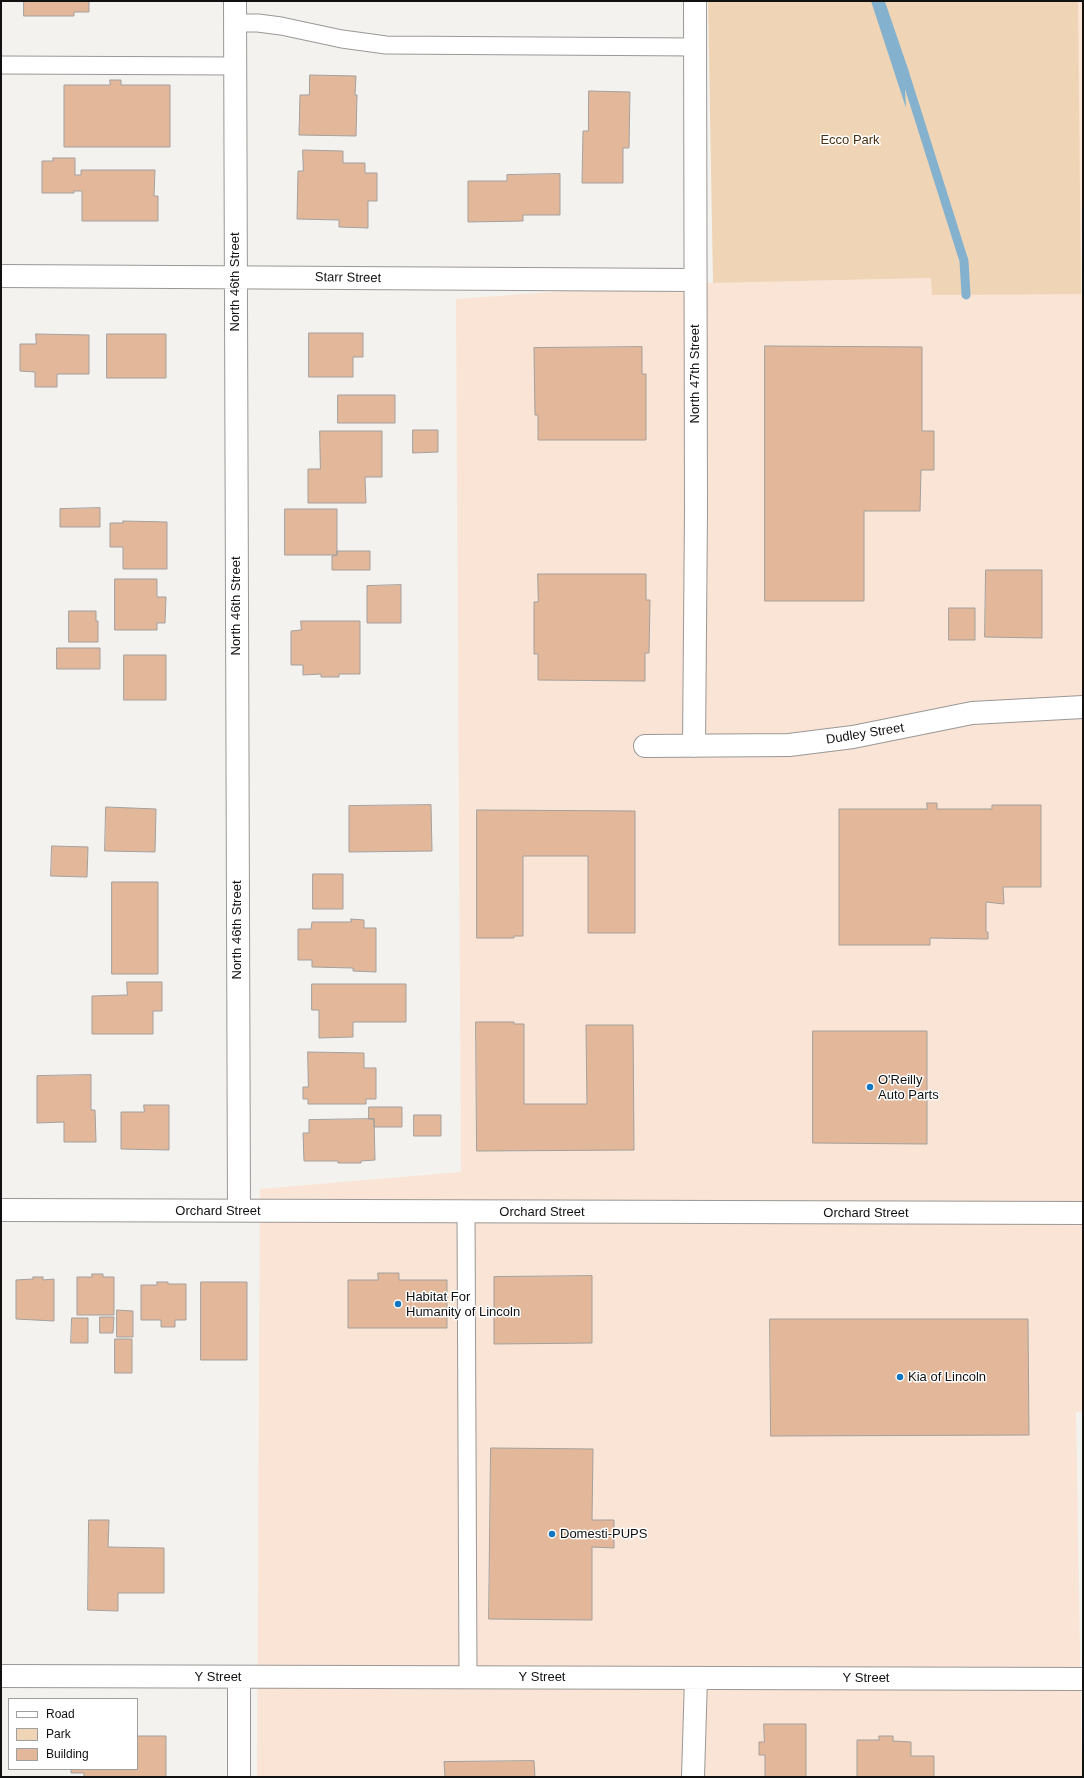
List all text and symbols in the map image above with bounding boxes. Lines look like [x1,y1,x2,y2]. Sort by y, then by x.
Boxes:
park label: Ecco Park [820,132,880,148]
street label: North 46th Street [227,233,243,331]
street label: Starr Street [315,270,381,286]
street label: North 47th Street [687,325,703,423]
street label: North 46th Street [228,557,244,655]
street label: Dudley Street [825,720,905,748]
street label: North 46th Street [229,881,245,979]
place label: O'Reilly Auto Parts [878,1072,939,1103]
marker: O'Reilly Auto Parts [865,1082,875,1092]
street label: Orchard Street [175,1203,261,1219]
street label: Orchard Street [499,1204,585,1220]
street label: Orchard Street [823,1205,909,1221]
place label: Habitat For Humanity of Lincoln [406,1289,520,1320]
marker: Habitat For Humanity of Lincoln [393,1299,403,1309]
place label: Kia of Lincoln [908,1369,986,1385]
marker: Kia of Lincoln [895,1372,905,1382]
place label: Domesti-PUPS [560,1526,647,1542]
marker: Domesti-PUPS [547,1529,557,1539]
street label: Y Street [195,1669,241,1685]
street label: Y Street [519,1669,565,1685]
street label: Y Street [843,1670,889,1686]
legend [8,1698,138,1770]
text: Road [46,1707,75,1721]
text: Park [46,1727,71,1741]
text: Building [46,1747,89,1761]

